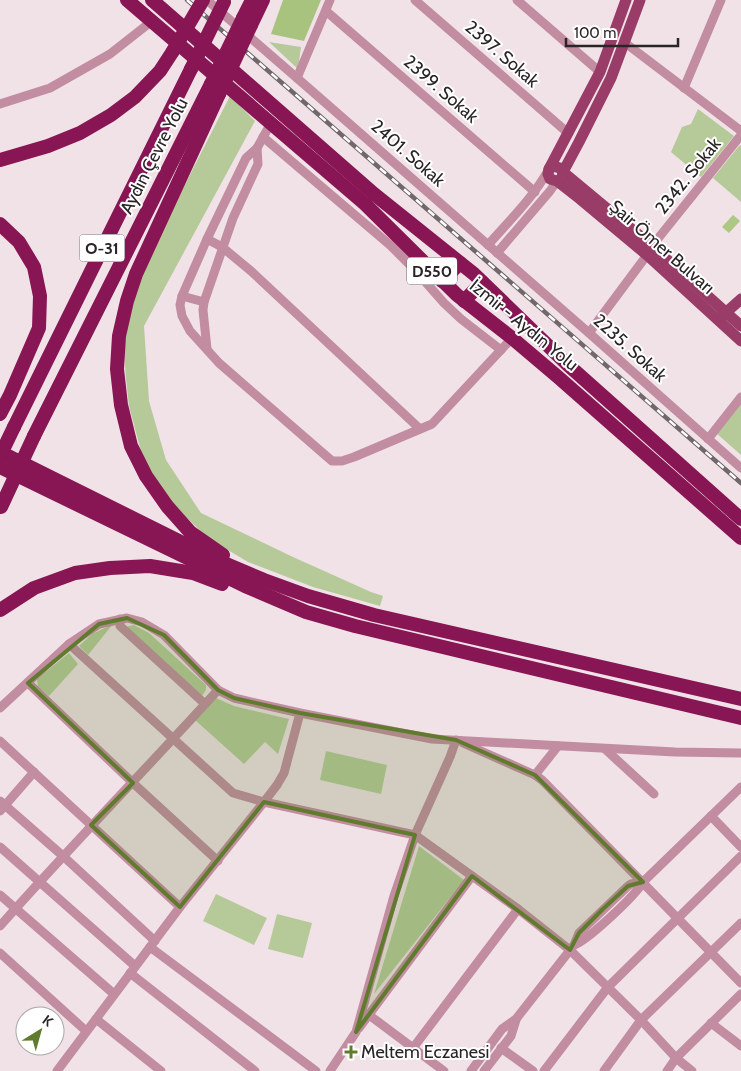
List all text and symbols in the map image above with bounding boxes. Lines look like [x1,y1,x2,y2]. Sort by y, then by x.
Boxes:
scale bar [566,15,678,47]
street label: 2397. Sokak [461,16,544,93]
text: 100 m [574,24,616,42]
street label: 2399. Sokak [399,50,484,128]
street label: Aydın Çevre Yolu [115,94,193,218]
street label: 2401. Sokak [366,115,450,192]
street label: 2342. Sokak [651,133,726,219]
street label: Şair Ömer Bulvarı [605,195,719,299]
road number: O-31 [80,234,124,262]
road number: D550 [407,258,457,284]
street label: İzmir - Aydın Yolu [465,274,583,376]
street label: 2235. Sokak [589,309,672,387]
north arrow [15,1006,65,1056]
text: K [39,1011,57,1031]
place label: Meltem Eczanesi [361,1041,489,1063]
marker: Meltem Eczanesi [345,1046,357,1058]

